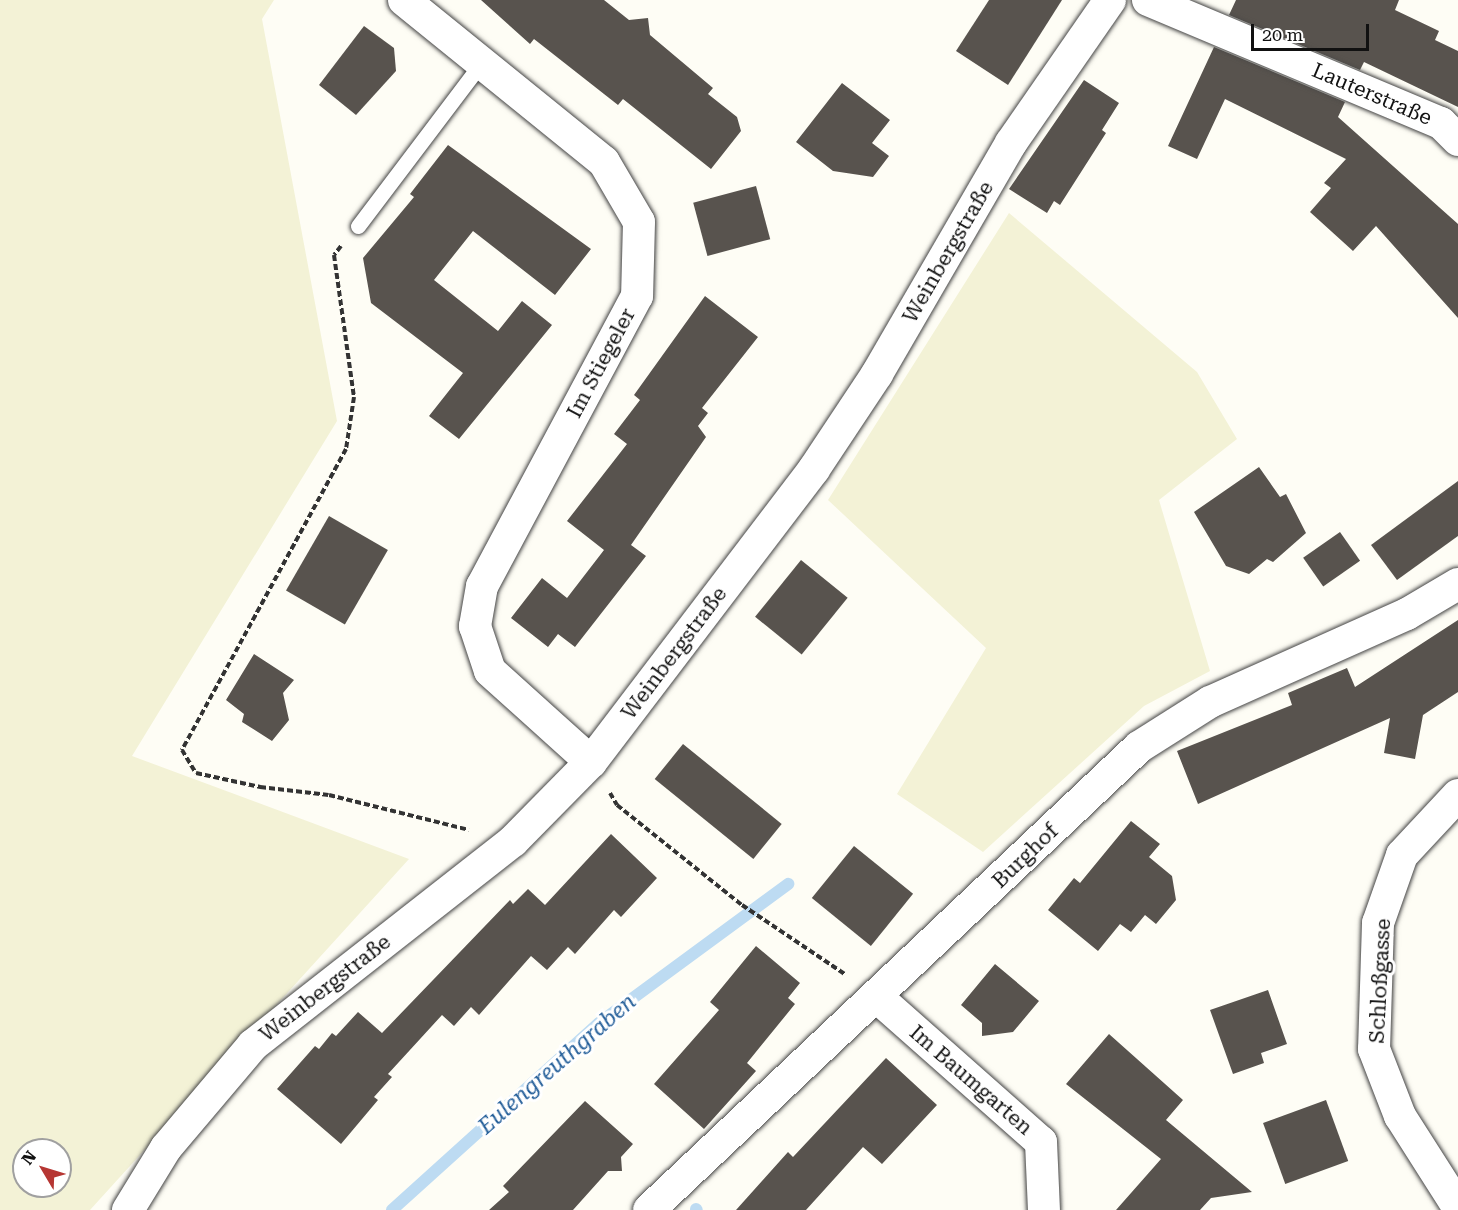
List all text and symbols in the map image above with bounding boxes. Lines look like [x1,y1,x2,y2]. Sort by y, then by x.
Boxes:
scale bar [1254,12,1372,50]
text: 20 m [1262,24,1303,45]
street label: Lauterstraße [1308,57,1436,131]
street label: Weinbergstraße [897,177,999,327]
street label: Im Stiegeler [562,304,640,422]
street label: Weinbergstraße [616,582,732,724]
street label: Burghof [987,819,1063,893]
street label: Schloßgasse [1364,918,1396,1044]
street label: Weinbergstraße [254,929,396,1047]
water label: Eulengreuthgraben [473,988,641,1140]
street label: Im Baumgarten [904,1020,1038,1140]
north arrow [12,1138,72,1198]
text: N [18,1147,40,1169]

